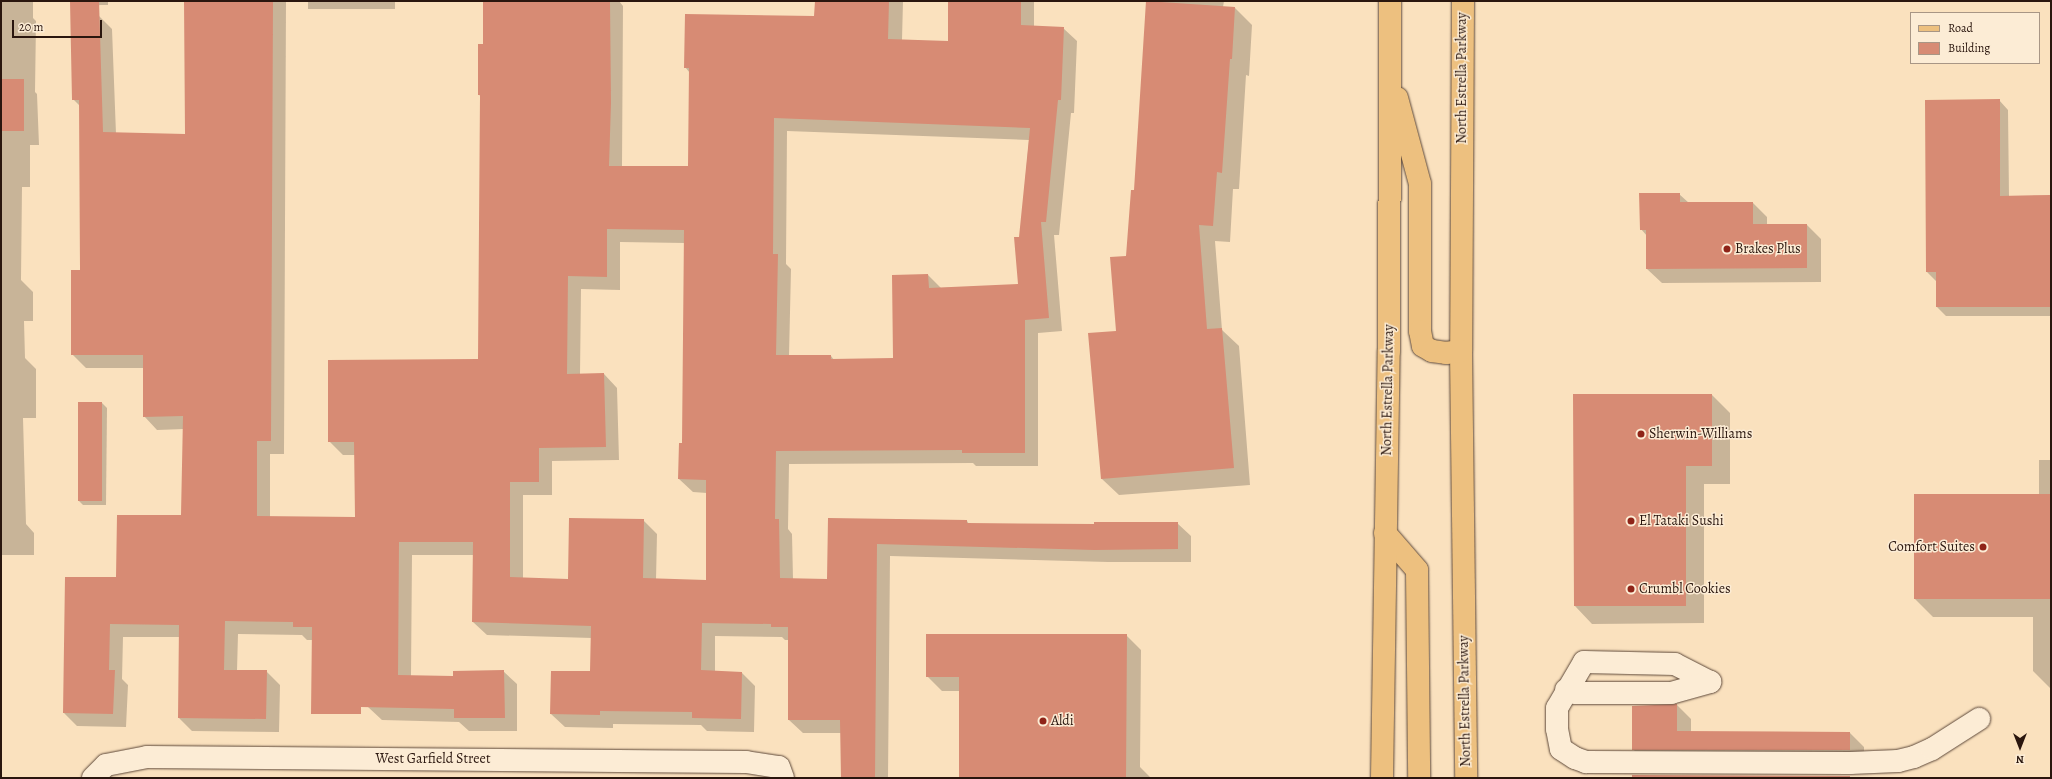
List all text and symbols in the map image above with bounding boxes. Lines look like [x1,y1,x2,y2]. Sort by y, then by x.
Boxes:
scale bar [14,12,104,38]
street label: North Estrella Parkway [1454,12,1470,144]
legend [1910,12,2040,64]
text: 20 m [19,19,43,35]
text: Road [1948,20,1973,36]
text: Building [1948,40,1990,56]
place label: Brakes Plus [1735,241,1801,257]
marker: Brakes Plus [1722,244,1732,254]
street label: North Estrella Parkway [1378,324,1398,456]
place label: Sherwin-Williams [1649,426,1752,442]
marker: Sherwin-Williams [1636,429,1646,439]
place label: El Tataki Sushi [1639,513,1724,529]
marker: El Tataki Sushi [1626,516,1636,526]
place label: Comfort Suites [1888,539,1975,555]
marker: Comfort Suites [1978,542,1988,552]
place label: Crumbl Cookies [1639,581,1731,597]
marker: Crumbl Cookies [1626,584,1636,594]
street label: North Estrella Parkway [1455,635,1475,767]
place label: Aldi [1051,713,1074,729]
marker: Aldi [1038,716,1048,726]
north arrow [2000,727,2040,767]
street label: West Garfield Street [376,751,490,767]
text: N [2016,752,2024,767]

